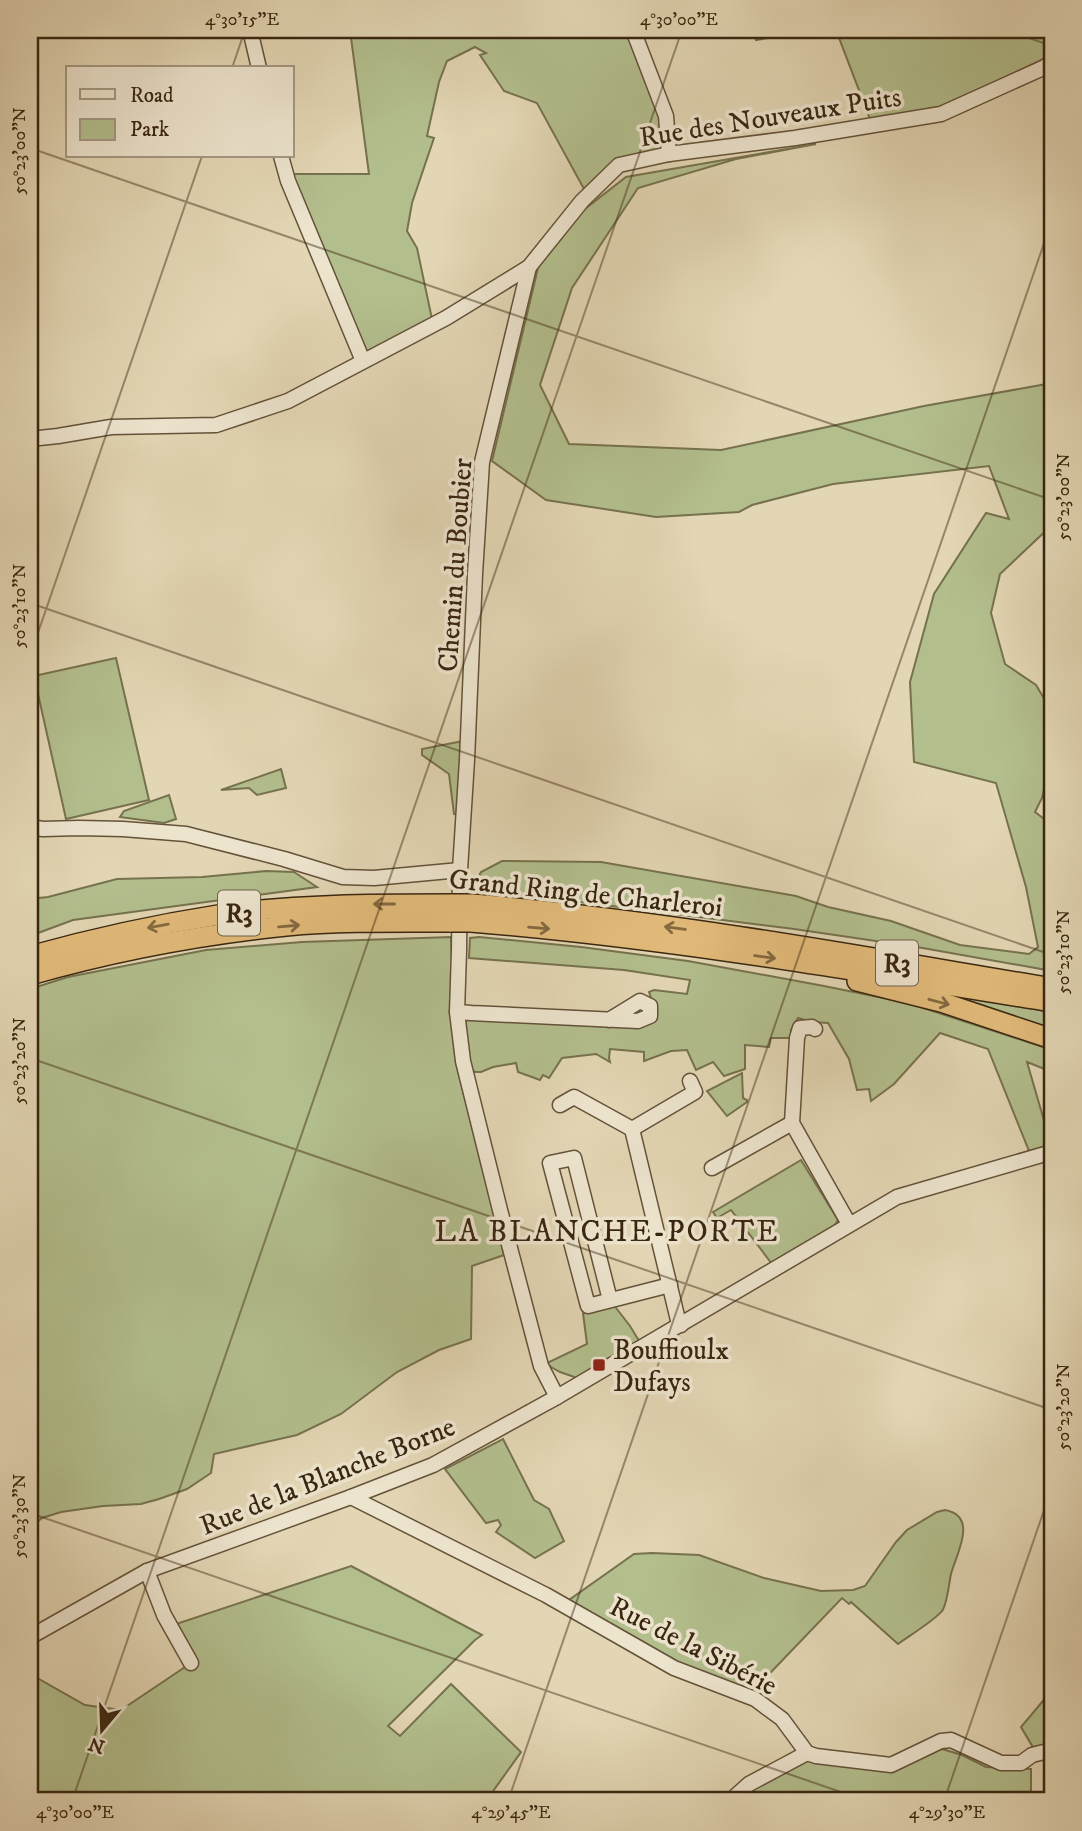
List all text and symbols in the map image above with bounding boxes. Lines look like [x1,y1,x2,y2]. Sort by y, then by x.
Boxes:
text: 4°30'15"E [205,9,279,31]
text: 4°30'00"E [640,9,718,31]
legend [66,66,294,158]
street label: Rue des Nouveaux Puits [637,80,904,155]
text: Road [130,83,174,109]
text: 50°23'00"N [9,107,31,195]
text: Park [130,117,170,143]
text: 50°23'00"N [1053,453,1075,541]
street label: Chemin du Boubier [431,456,480,673]
text: 50°23'10"N [9,564,31,648]
street label: Grand Ring de Charleroi [447,862,724,925]
road number: R3 [218,890,260,936]
one-way arrow [373,897,396,911]
text: 50°23'10"N [1053,910,1075,994]
one-way arrow [277,919,300,932]
one-way arrow [147,920,170,933]
one-way arrow [664,921,687,934]
one-way arrow [527,922,550,935]
road number: R3 [876,940,918,986]
one-way arrow [753,951,775,964]
one-way arrow [927,996,950,1009]
text: 50°23'20"N [9,1017,31,1104]
district label: LA BLANCHE-PORTE [435,1214,779,1251]
place label: Bouffioulx Dufays [613,1333,729,1400]
marker: Bouffioulx Dufays [591,1357,607,1373]
text: 50°23'20"N [1053,1363,1075,1450]
street label: Rue de la Blanche Borne [195,1409,460,1544]
text: 50°23'30"N [9,1473,31,1558]
street label: Rue de la Sibérie [604,1589,783,1704]
north arrow [66,1694,136,1764]
text: N [85,1731,108,1758]
text: 4°30'00"E [36,1802,114,1824]
text: 4°29'45"E [471,1802,551,1824]
text: 4°29'30"E [909,1802,986,1824]

